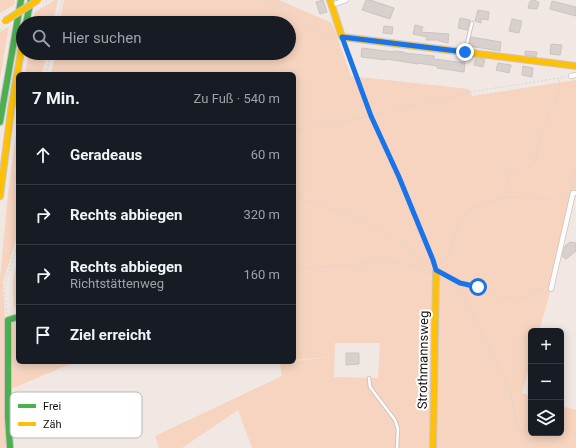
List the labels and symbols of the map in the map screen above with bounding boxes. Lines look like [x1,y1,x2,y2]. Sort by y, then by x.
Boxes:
route end [456,43,474,61]
route start [469,278,487,296]
street label: Strothmannsweg [415,311,431,409]
legend [10,392,142,438]
text: Frei [43,400,61,413]
text: Zäh [43,418,62,431]

